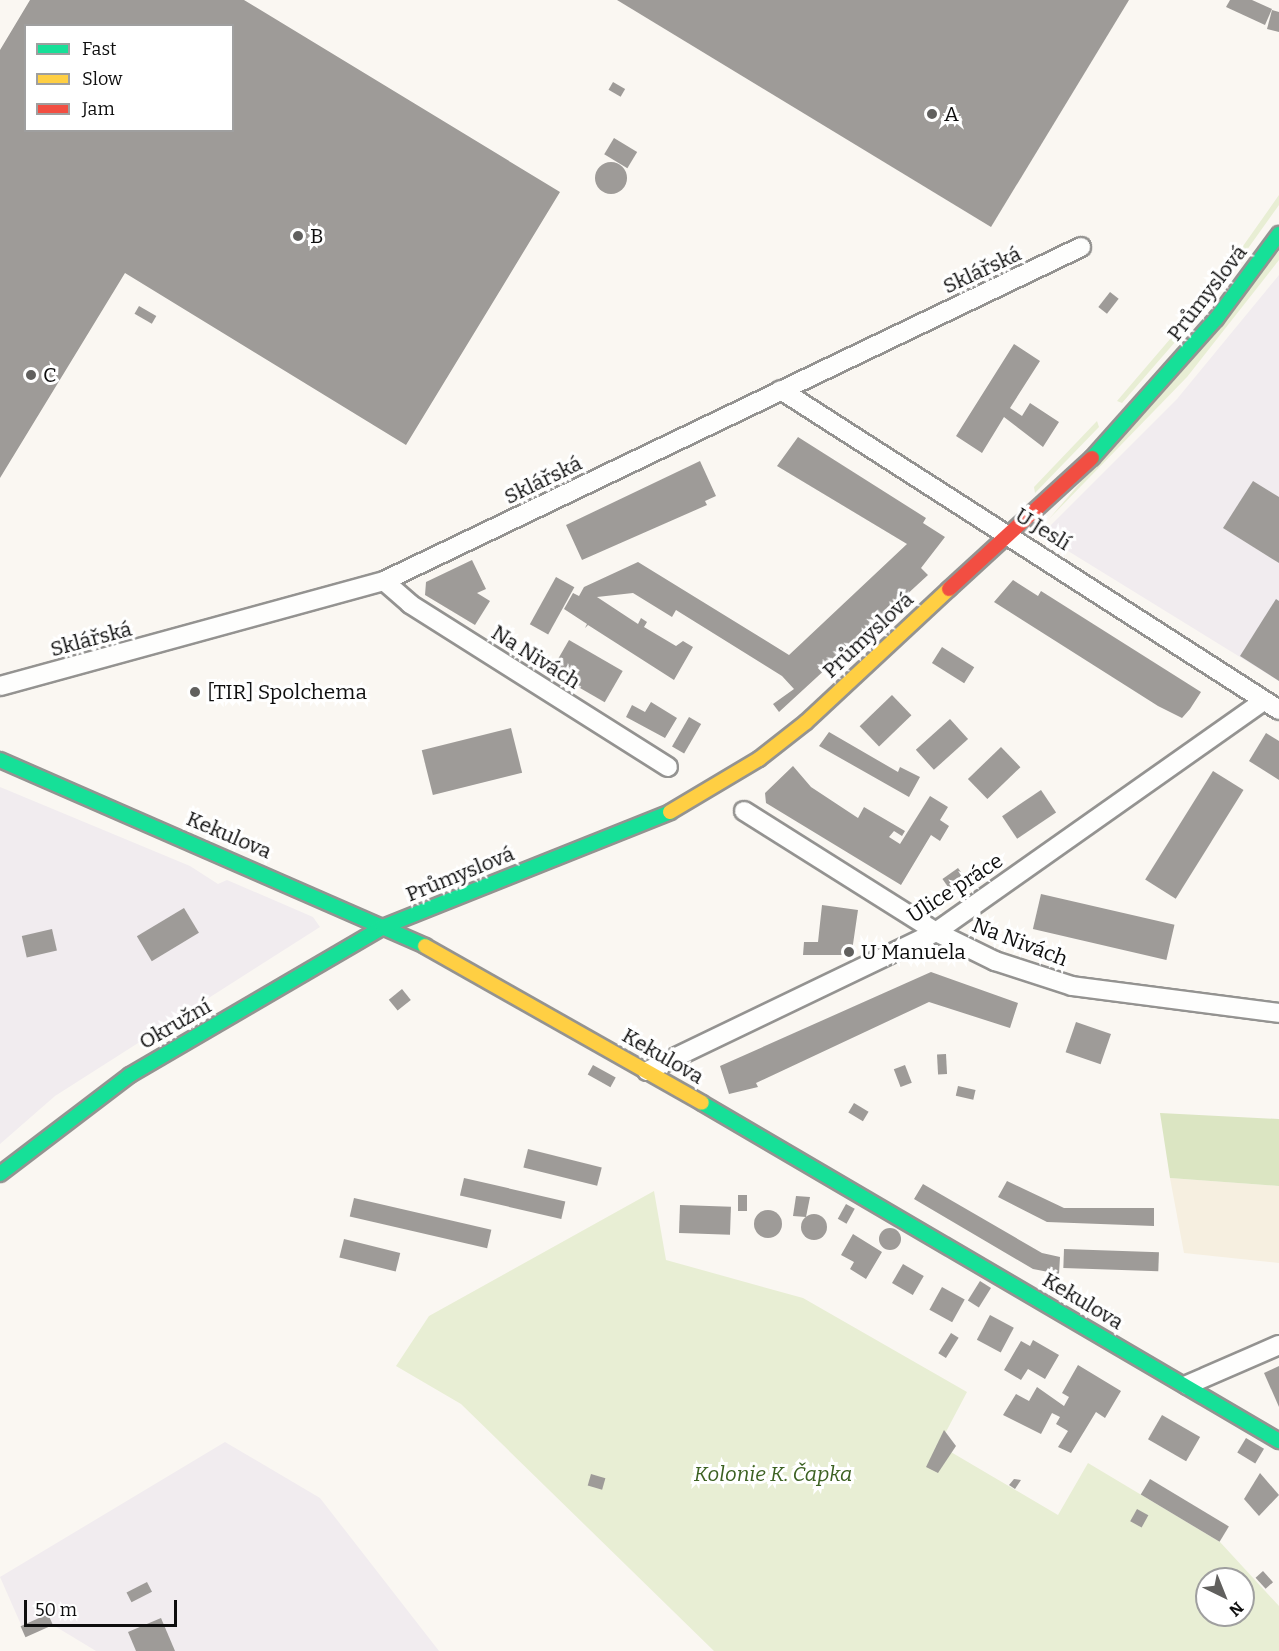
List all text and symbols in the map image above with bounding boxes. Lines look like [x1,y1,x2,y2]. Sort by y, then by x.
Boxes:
legend [24,24,234,132]
text: Fast [82,38,117,60]
text: Slow [82,68,122,90]
text: Jam [82,98,115,120]
place label: A [944,101,959,127]
marker: A [925,107,939,121]
place label: B [310,223,324,249]
marker: B [291,229,305,243]
street label: Průmyslová [1162,240,1252,346]
street label: Sklářská [939,241,1025,299]
place label: C [43,362,57,388]
marker: C [24,368,38,382]
street label: Sklářská [500,450,586,510]
street label: U Jeslí [1011,502,1075,556]
street label: Průmyslová [818,587,918,683]
street label: Sklářská [48,616,134,662]
street label: Na Nivách [487,620,585,694]
place label: [TIR] Spolchema [207,679,367,705]
marker: [TIR] Spolchema [188,685,202,699]
street label: Kekulova [183,806,275,864]
street label: Průmyslová [402,841,518,907]
street label: Ulice práce [903,848,1007,928]
street label: Na Nivách [969,912,1071,972]
place label: U Manuela [861,939,966,965]
marker: U Manuela [842,945,856,959]
street label: Okružní [135,993,215,1055]
street label: Kekulova [618,1023,708,1089]
street label: Kekulova [1038,1267,1128,1335]
park label: Kolonie K. Čapka [694,1461,852,1487]
north arrow [1195,1567,1255,1627]
scale bar [27,1588,180,1626]
text: N [1225,1598,1247,1620]
text: 50 m [35,1599,77,1621]

